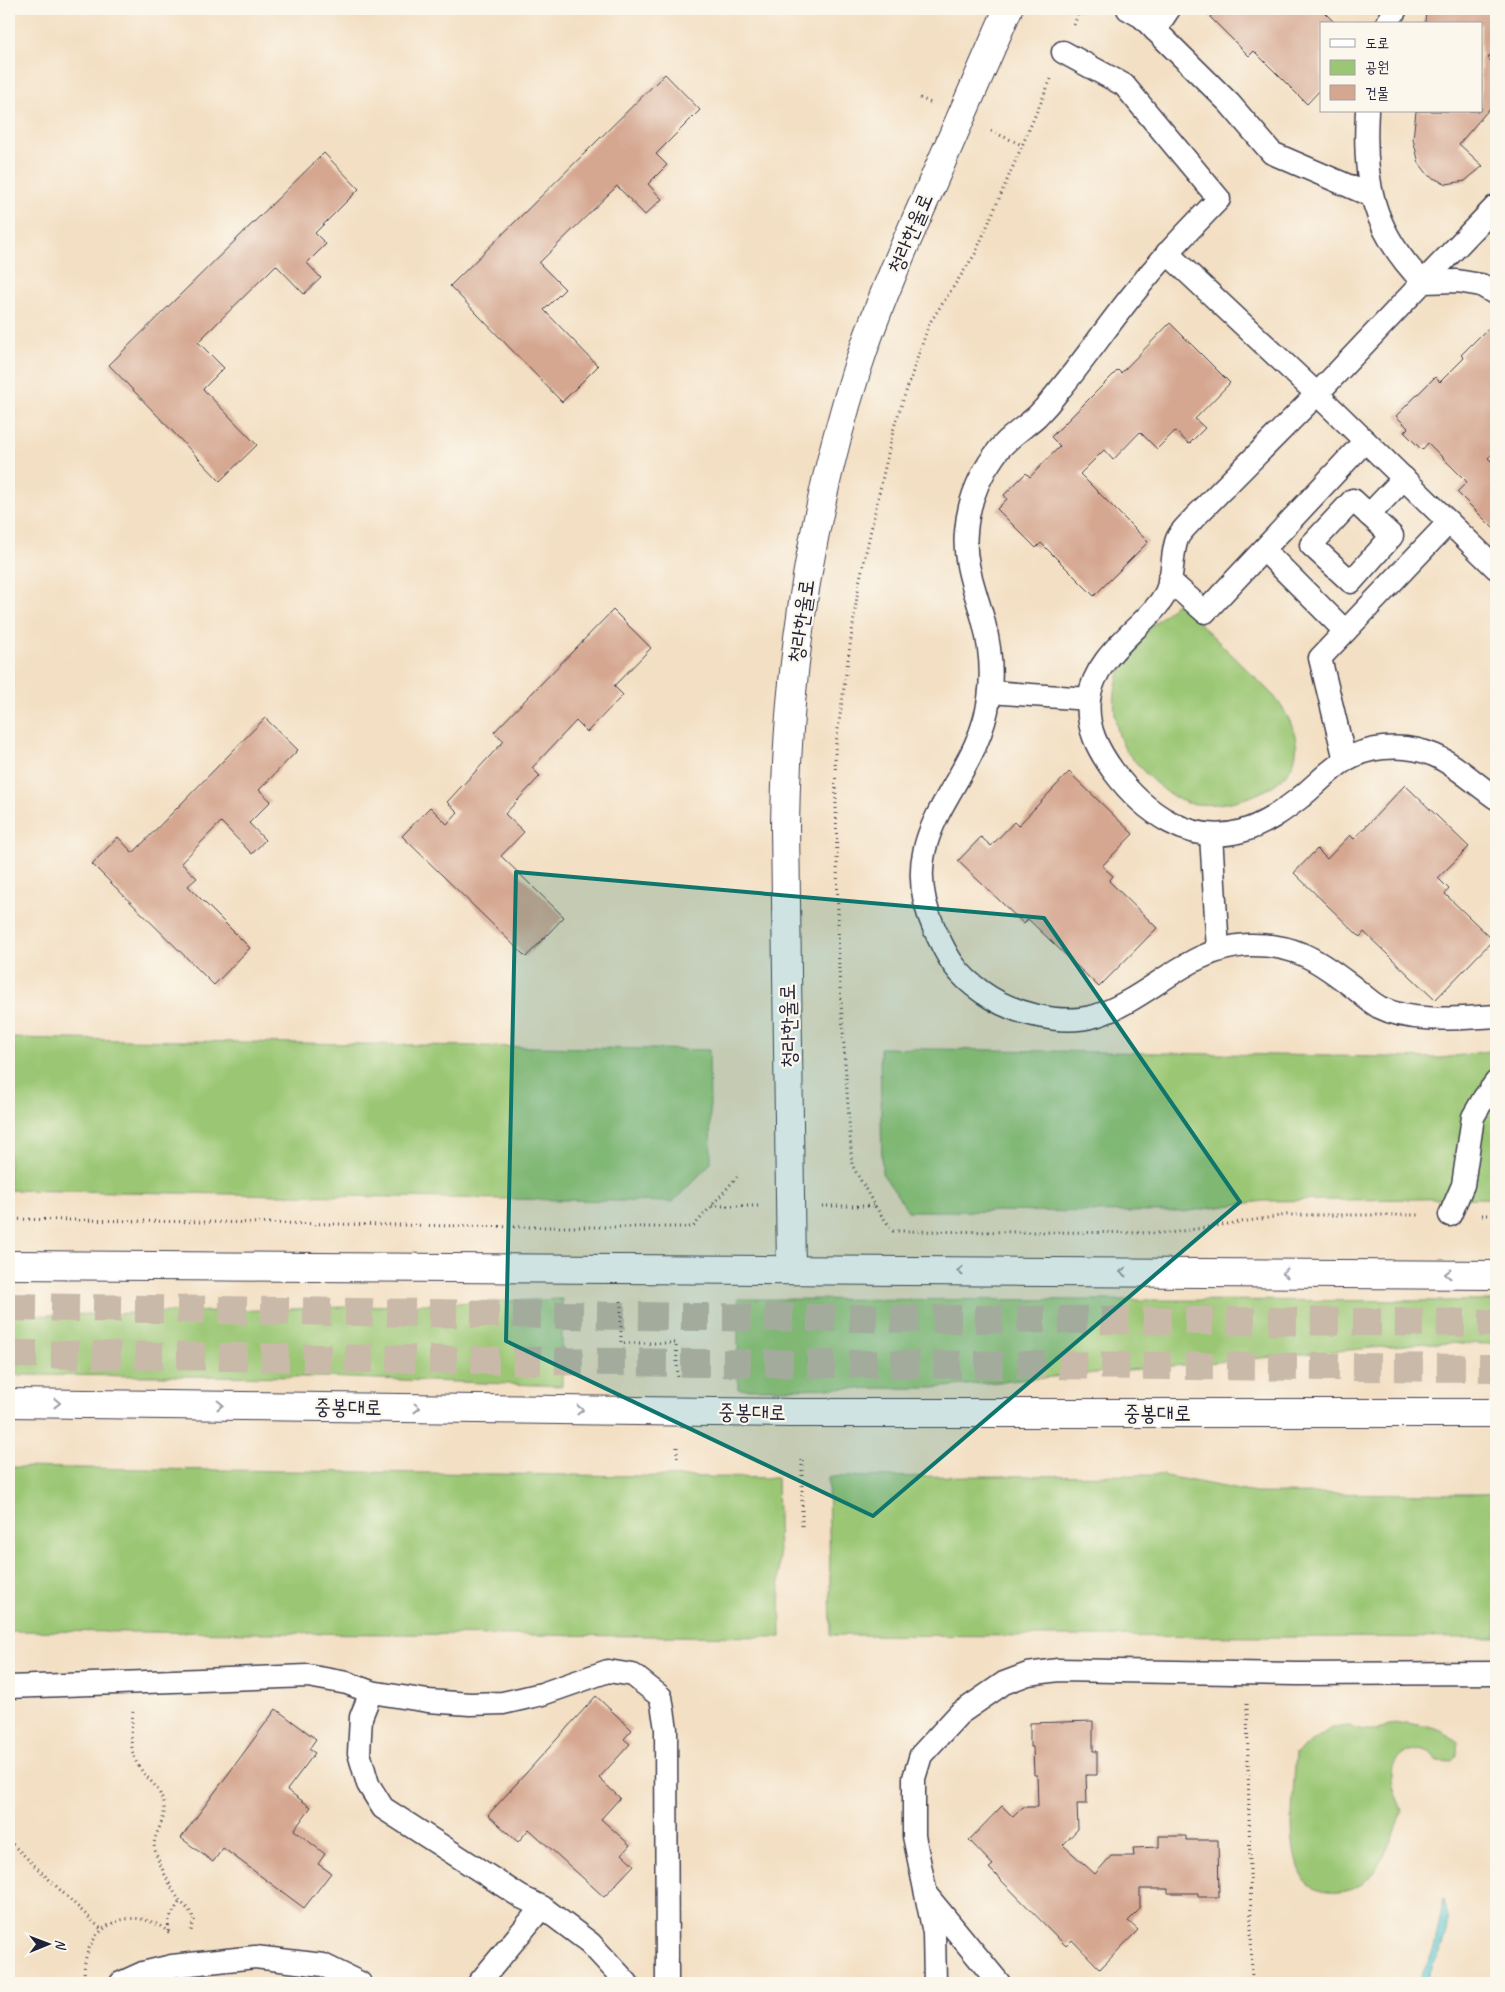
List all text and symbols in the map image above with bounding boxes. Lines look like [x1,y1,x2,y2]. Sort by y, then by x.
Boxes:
legend [1320,22,1482,112]
text: 도로 [1365,34,1389,53]
text: 공원 [1365,58,1389,77]
text: 건물 [1365,84,1389,103]
street label: 청라한울로 [882,189,938,277]
street label: 청라한울로 [782,577,820,665]
street label: 청라한울로 [774,984,802,1068]
one-way arrow [956,1266,964,1276]
one-way arrow [1118,1267,1126,1277]
one-way arrow [1281,1268,1288,1278]
one-way arrow [1443,1269,1451,1279]
street label: 중봉대로 [314,1393,382,1421]
one-way arrow [54,1398,62,1409]
street label: 중봉대로 [718,1398,786,1426]
one-way arrow [216,1400,224,1411]
street label: 중봉대로 [1123,1400,1191,1426]
one-way arrow [414,1403,422,1413]
one-way arrow [576,1405,584,1415]
north arrow [22,1920,72,1970]
text: N [52,1939,69,1951]

